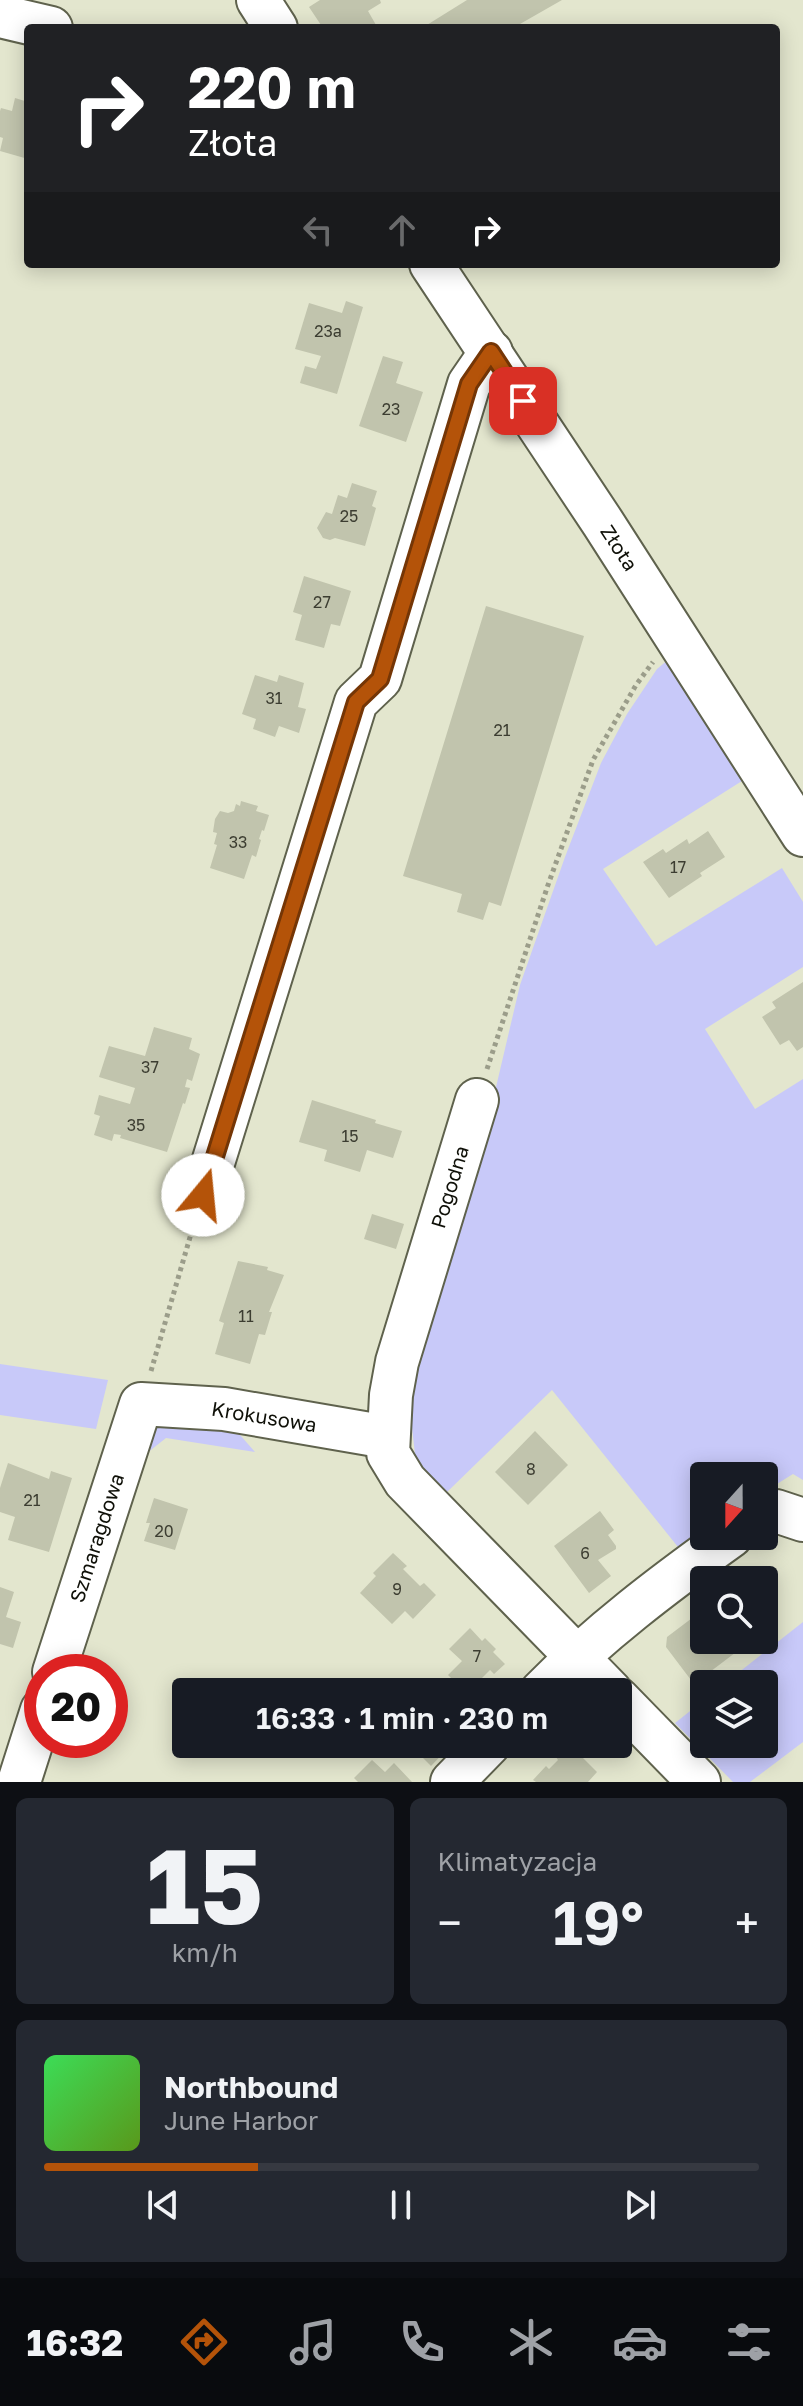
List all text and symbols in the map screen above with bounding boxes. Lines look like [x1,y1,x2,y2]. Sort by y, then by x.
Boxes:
text: 220 m [188,53,356,120]
icon: right [56,56,160,160]
text: Złota [188,121,277,164]
icon: left [296,208,340,252]
icon: ahead [380,208,424,252]
icon: right [464,208,508,252]
house number: 23a [314,321,342,341]
pin [489,367,557,435]
icon: arrive [501,379,545,423]
house number: 23 [382,399,400,419]
house number: 25 [340,506,358,526]
street label: Złota [596,520,643,575]
house number: 27 [313,592,331,612]
house number: 31 [265,688,283,708]
house number: 21 [493,720,511,740]
house number: 33 [229,832,247,852]
house number: 17 [670,857,686,877]
house number: 37 [141,1057,159,1077]
house number: 35 [127,1115,145,1135]
house number: 15 [341,1126,359,1146]
street label: Pogodna [425,1143,473,1231]
position arrow [161,1153,245,1237]
house number: 11 [238,1306,254,1326]
street label: Krokusowa [210,1396,319,1436]
house number: 8 [526,1459,536,1479]
north arrow [690,1462,778,1550]
map controls [690,1462,778,1758]
street label: Szmaragdowa [64,1470,128,1605]
house number: 21 [23,1490,41,1510]
house number: 20 [154,1521,174,1541]
house number: 6 [580,1543,590,1563]
button: search [690,1566,778,1654]
house number: 9 [392,1579,402,1599]
house number: 7 [473,1646,481,1666]
speed limit sign: 20 [24,1654,128,1758]
button: layers [690,1670,778,1758]
text: 16:33 · 1 min · 230 m [256,1700,548,1736]
text: 15 [146,1822,263,1947]
text: Klimatyzacja [438,1846,597,1877]
text: 19° [553,1886,644,1958]
text: − [438,1896,462,1949]
text: + [735,1896,759,1949]
text: km/h [172,1937,238,1968]
text: Northbound [164,2069,338,2105]
text: June Harbor [164,2105,318,2136]
icon: previous [141,2183,185,2227]
icon: pause [379,2183,423,2227]
icon: next [618,2183,662,2227]
icon: directions [176,2314,232,2370]
icon: music [285,2314,341,2370]
icon: phone [394,2314,450,2370]
icon: climate [503,2314,559,2370]
icon: car [612,2314,668,2370]
icon: filters [721,2314,777,2370]
text: 16:32 [26,2321,123,2364]

